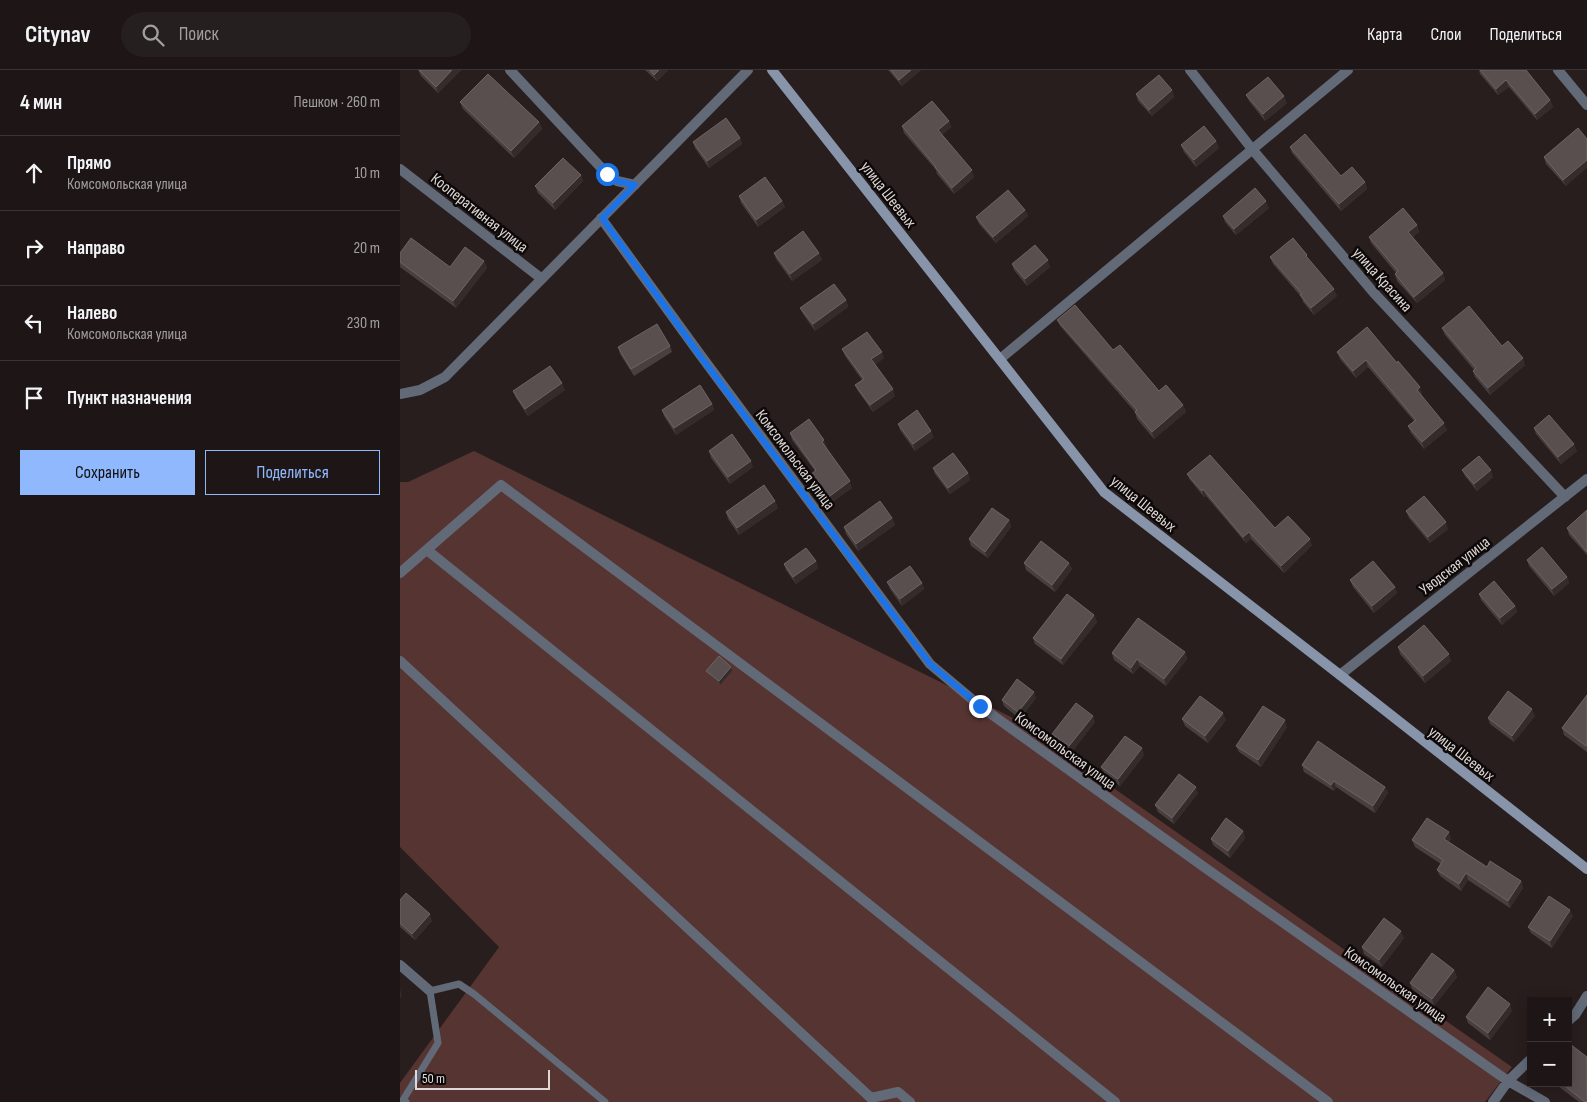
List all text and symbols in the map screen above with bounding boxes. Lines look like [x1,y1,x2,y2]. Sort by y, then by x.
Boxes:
search box [121,12,471,57]
text: Citynav [25,20,91,49]
icon: search [139,21,167,49]
text: Поиск [179,23,219,46]
text: Карта [1367,24,1403,45]
text: Слои [1431,24,1462,45]
text: Поделиться [1490,24,1562,45]
text: 4 мин [20,90,62,115]
text: Пешком · 260 m [294,93,380,112]
text: Прямо [67,152,111,175]
street label: улица Шеевых [856,158,920,232]
icon: ahead [20,159,48,187]
route start [596,163,619,186]
text: 10 m [354,164,380,183]
street label: Кооперативная улица [427,169,531,257]
text: Комсомольская улица [67,175,187,194]
icon: right [20,234,48,262]
text: Направо [67,237,125,260]
text: 20 m [353,239,380,258]
street label: улица Красина [1348,244,1416,316]
text: Налево [67,302,117,325]
icon: left [20,309,48,337]
text: 230 m [347,314,380,333]
text: Комсомольская улица [67,325,187,344]
icon: arrive [20,384,48,412]
text: Пункт назначения [67,387,192,410]
street label: Комсомольская улица [751,406,839,514]
button: Сохранить [20,450,195,495]
button: Поделиться [205,450,380,495]
street label: улица Шеевых [1106,472,1180,536]
street label: Уводская улица [1416,533,1494,600]
route end [969,695,992,718]
street label: Комсомольская улица [1011,708,1119,794]
street label: улица Шеевых [1424,722,1498,786]
street label: Комсомольская улица [1340,943,1450,1027]
map controls [1527,997,1572,1087]
button: + [1527,997,1572,1042]
button: − [1527,1042,1572,1087]
scale bar [415,1067,550,1090]
text: 50 m [422,1070,445,1087]

